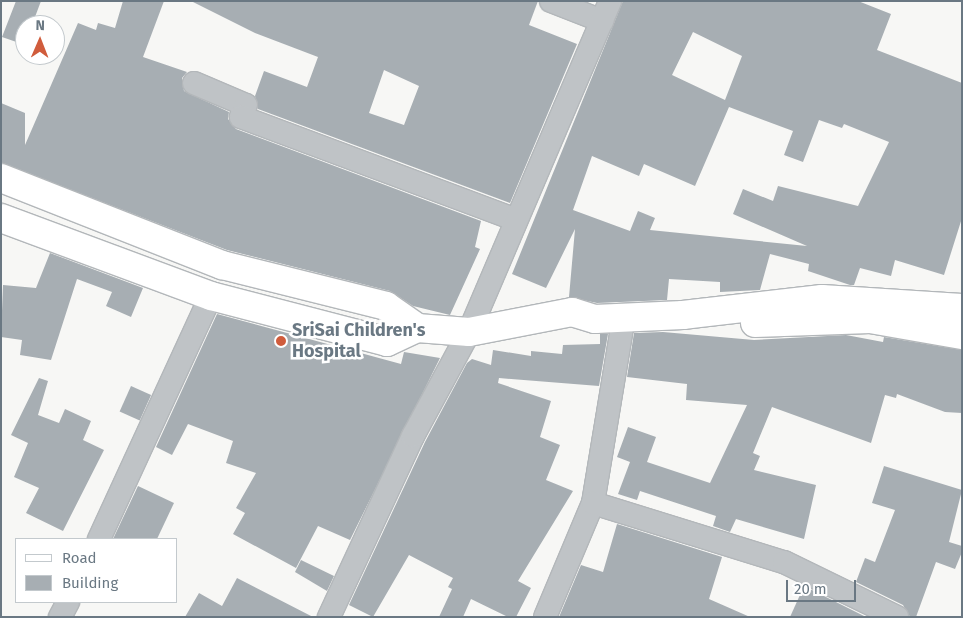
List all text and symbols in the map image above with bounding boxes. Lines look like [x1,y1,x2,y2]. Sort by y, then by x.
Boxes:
north arrow [15,15,65,65]
text: N [35,17,45,34]
place label: SriSai Children's Hospital [292,320,425,362]
marker: SriSai Children's Hospital [274,334,288,348]
legend [15,538,178,603]
text: Road [62,549,97,567]
scale bar [788,570,858,602]
text: Building [62,574,118,592]
text: 20 m [794,580,827,598]

